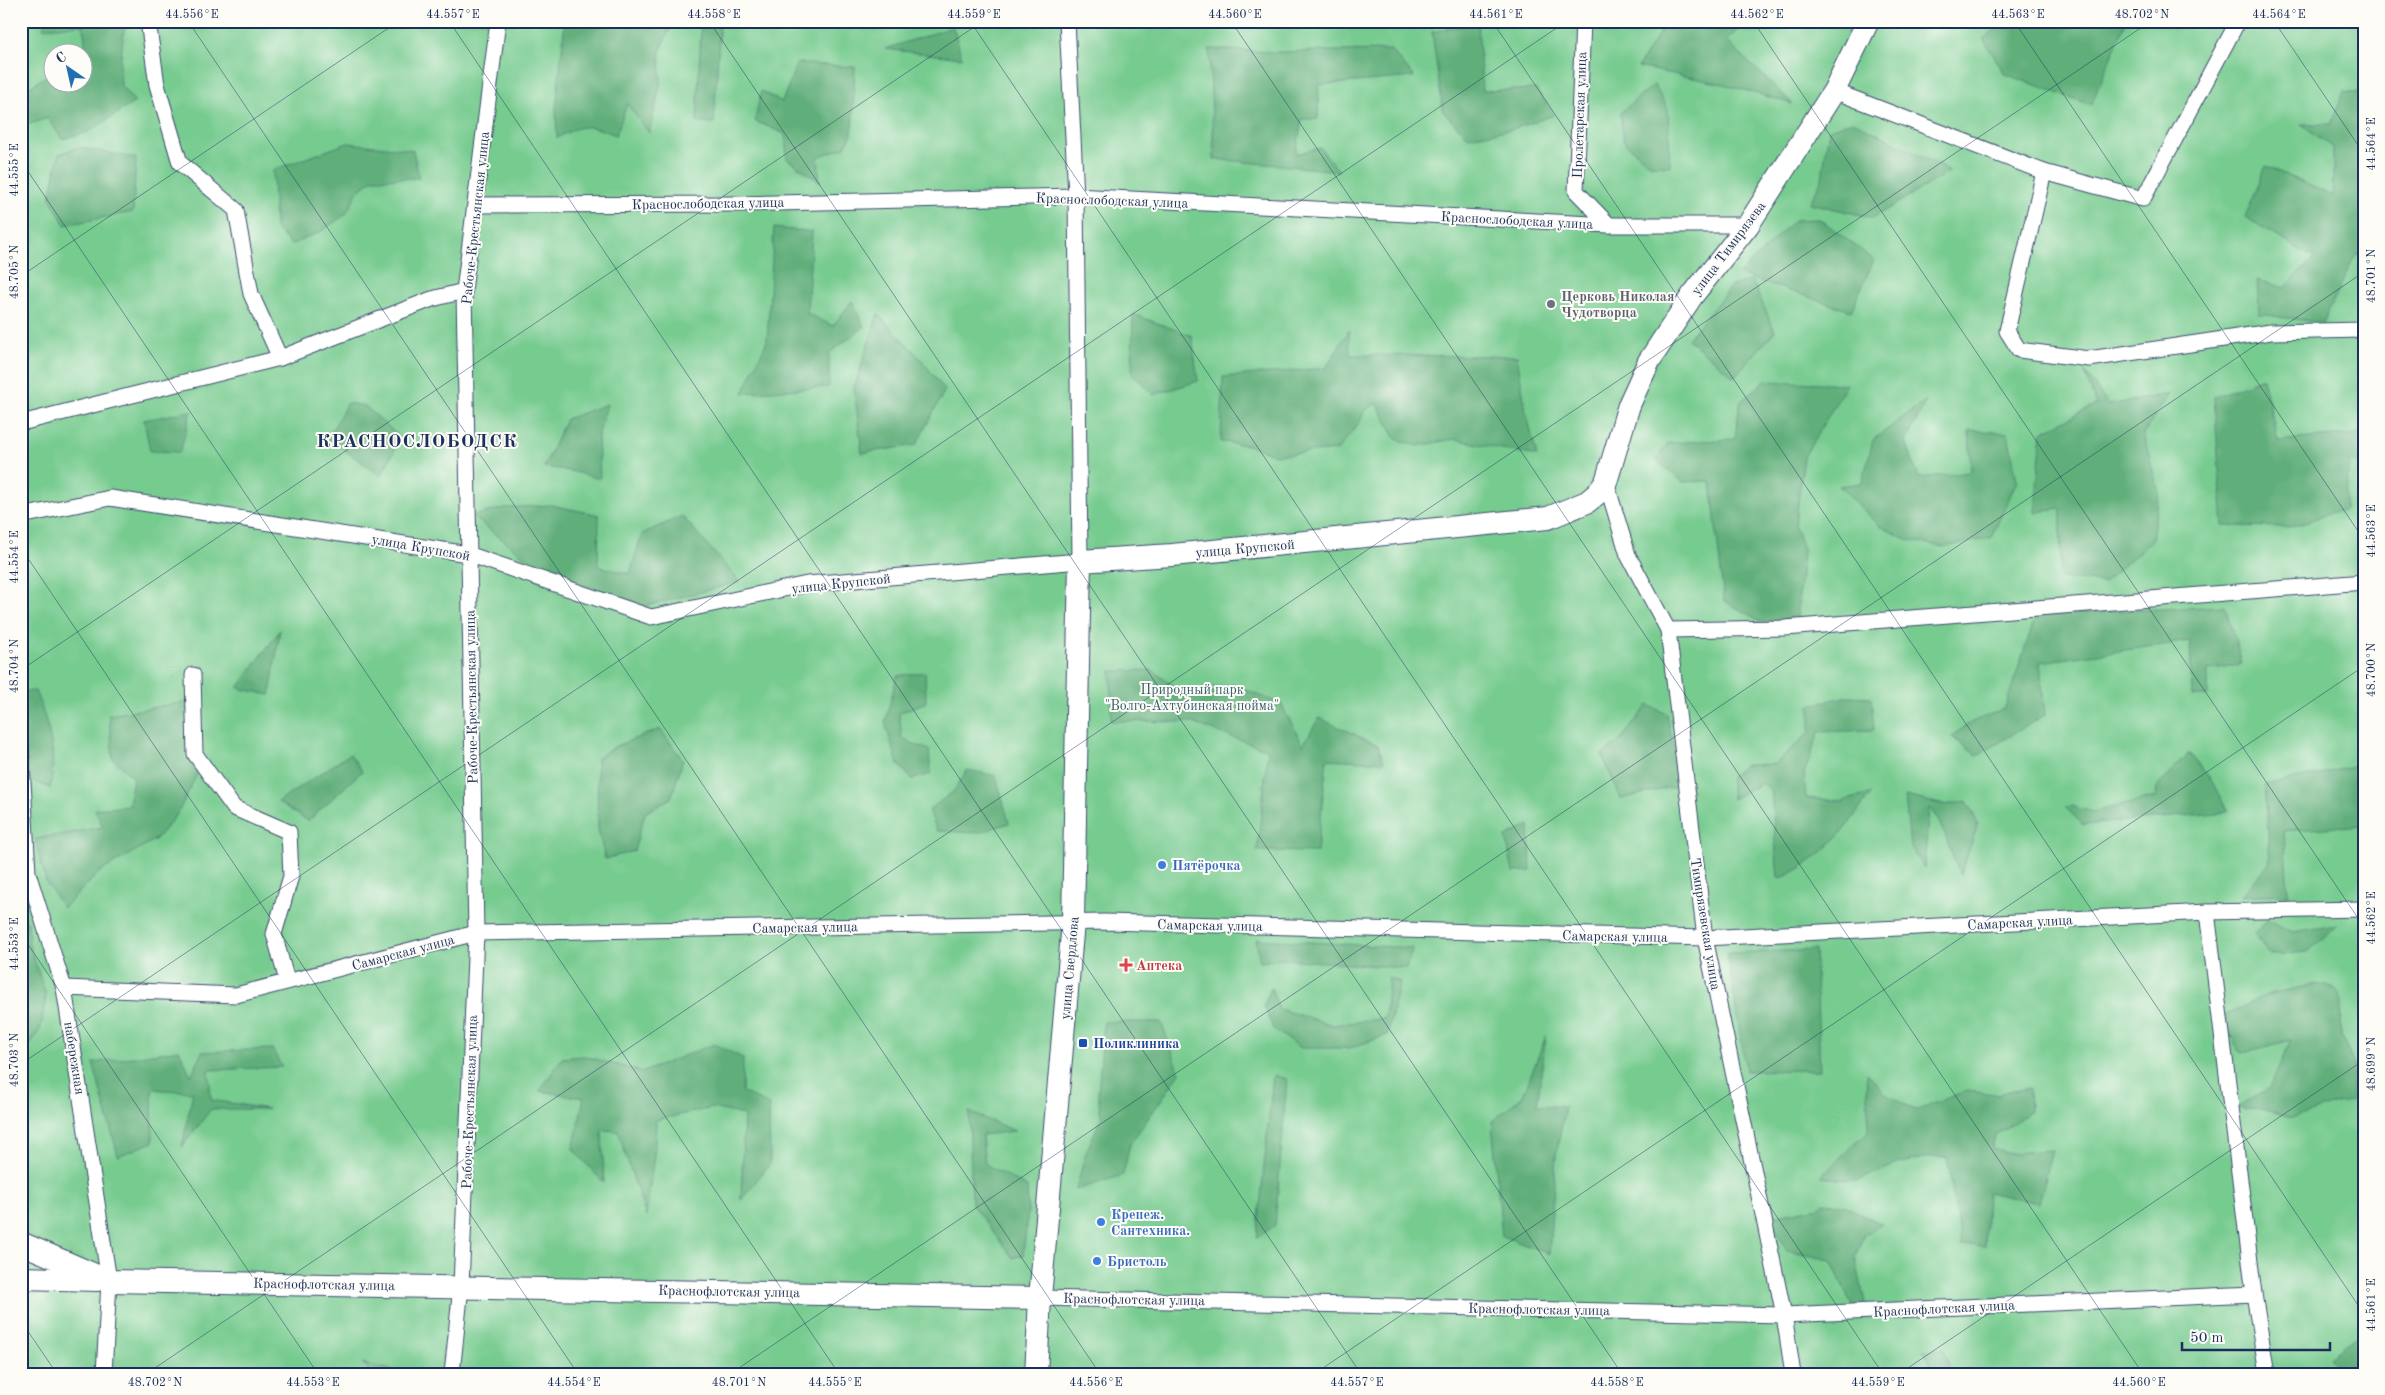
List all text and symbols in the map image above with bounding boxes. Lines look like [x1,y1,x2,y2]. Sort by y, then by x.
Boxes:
text: 44.556°E [165,8,219,21]
text: 44.557°E [426,8,480,21]
text: 44.558°E [687,8,741,21]
text: 44.559°E [947,8,1001,21]
text: 44.560°E [1208,8,1262,21]
text: 44.561°E [1469,8,1523,21]
text: 44.562°E [1730,8,1784,21]
text: 44.563°E [1991,8,2045,21]
text: 44.564°E [2252,8,2306,21]
text: 48.702°N [2115,9,2169,21]
north arrow [42,42,92,92]
text: С [54,50,69,66]
street label: Пролетарская улица [1571,51,1589,179]
text: 44.564°E [2365,117,2378,171]
street label: Рабоче-Крестьянская улица [460,131,492,305]
text: 44.555°E [8,143,21,197]
street label: Краснослободская улица [1035,191,1189,211]
street label: Краснослободская улица [632,196,785,212]
street label: улица Тимирязева [1689,199,1769,298]
street label: Краснослободская улица [1440,210,1594,232]
text: 48.705°N [8,245,21,299]
text: 48.701°N [2366,249,2378,303]
place label: Церковь Николая Чудотворца [1561,290,1674,320]
marker: Церковь Николая Чудотворца [1545,298,1557,310]
district label: КРАСНОСЛОБОДСК [316,433,518,452]
text: 44.563°E [2365,504,2378,558]
text: 44.554°E [8,530,21,584]
street label: улица Крупской [371,532,471,564]
street label: улица Крупской [1195,538,1295,560]
street label: улица Крупской [791,572,891,596]
street label: Рабоче-Крестьянская улица [463,610,481,784]
text: 48.704°N [9,639,21,693]
text: 48.700°N [2366,643,2378,697]
park label: Природный парк "Волго-Ахтубинская пойма" [1105,683,1279,713]
street label: Тимирязевская улица [1688,857,1722,991]
marker: Пятёрочка [1156,859,1168,871]
place label: Пятёрочка [1172,859,1241,873]
text: 44.562°E [2365,891,2378,945]
street label: Самарская улица [1967,913,2073,933]
street label: улица Свердлова [1059,916,1081,1020]
text: 44.553°E [8,917,21,971]
street label: Самарская улица [1157,918,1263,934]
street label: Самарская улица [752,920,858,936]
street label: Самарская улица [1562,929,1668,945]
street label: Самарская улица [350,933,456,973]
marker: Аптека [1120,959,1132,971]
place label: Аптека [1136,959,1182,973]
street label: Рабоче-Крестьянская улица [460,1015,480,1189]
street label: набережная [61,1021,87,1096]
text: 48.703°N [9,1033,21,1087]
marker: Поликлиника [1077,1037,1089,1049]
place label: Поликлиника [1093,1037,1179,1051]
text: 48.699°N [2366,1037,2378,1091]
place label: Крепеж. Сантехника. [1111,1208,1190,1238]
marker: Крепеж. Сантехника. [1095,1216,1107,1228]
marker: Бристоль [1091,1255,1103,1267]
place label: Бристоль [1107,1255,1167,1269]
street label: Краснофлотская улица [253,1277,395,1294]
text: 44.561°E [2365,1278,2378,1332]
street label: Краснофлотская улица [658,1284,800,1301]
street label: Краснофлотская улица [1063,1292,1205,1309]
street label: Краснофлотская улица [1873,1298,2015,1321]
street label: Краснофлотская улица [1468,1302,1610,1319]
scale bar [2182,1320,2330,1352]
text: 50 m [2190,1331,2224,1346]
text: 44.553°E [286,1376,340,1389]
text: 44.554°E [547,1376,601,1389]
text: 44.555°E [808,1376,862,1389]
text: 44.556°E [1069,1376,1123,1389]
text: 44.557°E [1330,1376,1384,1389]
text: 44.558°E [1590,1376,1644,1389]
text: 44.559°E [1851,1376,1905,1389]
text: 44.560°E [2112,1376,2166,1389]
text: 48.702°N [128,1377,182,1389]
text: 48.701°N [712,1377,766,1389]

